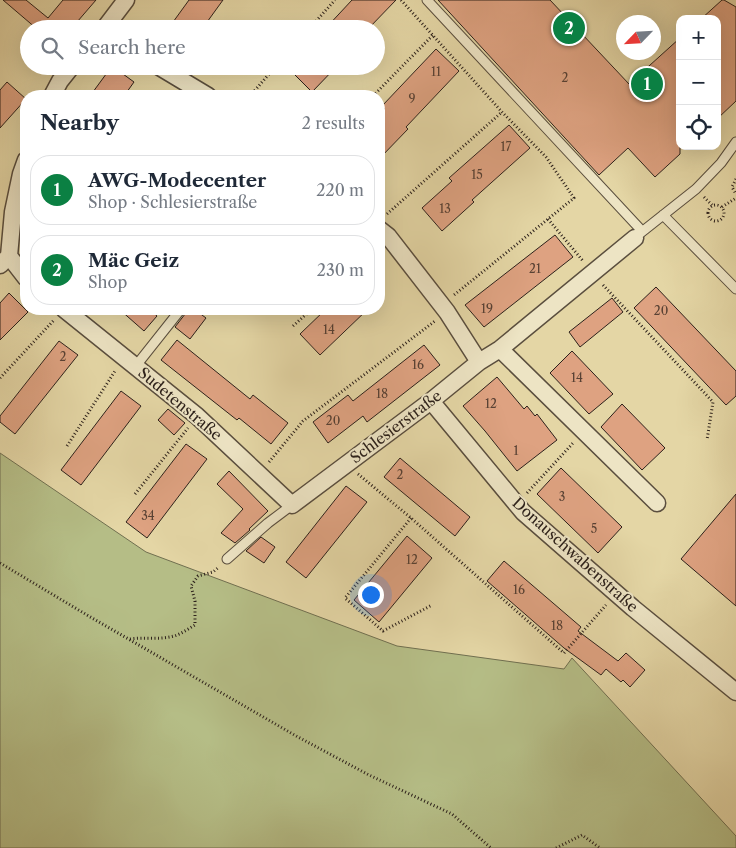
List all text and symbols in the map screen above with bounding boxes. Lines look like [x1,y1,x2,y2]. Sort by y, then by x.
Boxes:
pin: 2 [553,9,585,47]
north arrow [616,15,661,60]
map controls [676,15,721,150]
button: + [676,15,721,60]
search box [20,20,385,75]
icon: search [38,34,66,62]
text: Search here [78,36,186,59]
button: − [676,60,721,105]
house number: 11 [431,64,441,79]
pin: 1 [631,65,663,103]
house number: 2 [562,70,569,85]
house number: 9 [408,91,416,106]
button: locate [676,105,721,150]
text: Nearby [40,110,119,135]
text: 2 results [302,113,365,133]
house number: 17 [501,139,512,154]
house number: 15 [471,167,483,182]
text: AWG-Modecenter [88,169,266,192]
text: 1 [53,180,61,200]
text: 220 m [316,180,364,200]
text: Shop · Schlesierstraße [88,192,257,212]
house number: 13 [439,201,451,216]
text: Mäc Geiz [88,249,179,272]
text: 2 [52,260,62,280]
text: 230 m [317,260,364,280]
house number: 21 [529,261,541,276]
text: Shop [88,272,127,292]
house number: 19 [481,301,493,316]
house number: 20 [654,303,668,318]
house number: 14 [323,322,335,337]
house number: 2 [60,349,67,364]
house number: 16 [412,357,424,372]
street label: Sudetenstraße [135,363,226,444]
house number: 14 [571,370,583,385]
street label: Schlesierstraße [346,386,445,467]
house number: 18 [376,386,388,401]
house number: 12 [485,396,497,411]
house number: 20 [326,413,340,428]
house number: 1 [513,443,519,458]
house number: 2 [397,467,404,482]
house number: 3 [559,489,565,504]
street label: Donauschwabenstraße [508,493,642,616]
house number: 34 [141,508,155,523]
house number: 5 [591,521,597,536]
house number: 12 [406,552,418,567]
your location [358,582,384,608]
house number: 16 [513,582,525,597]
house number: 18 [551,618,563,633]

